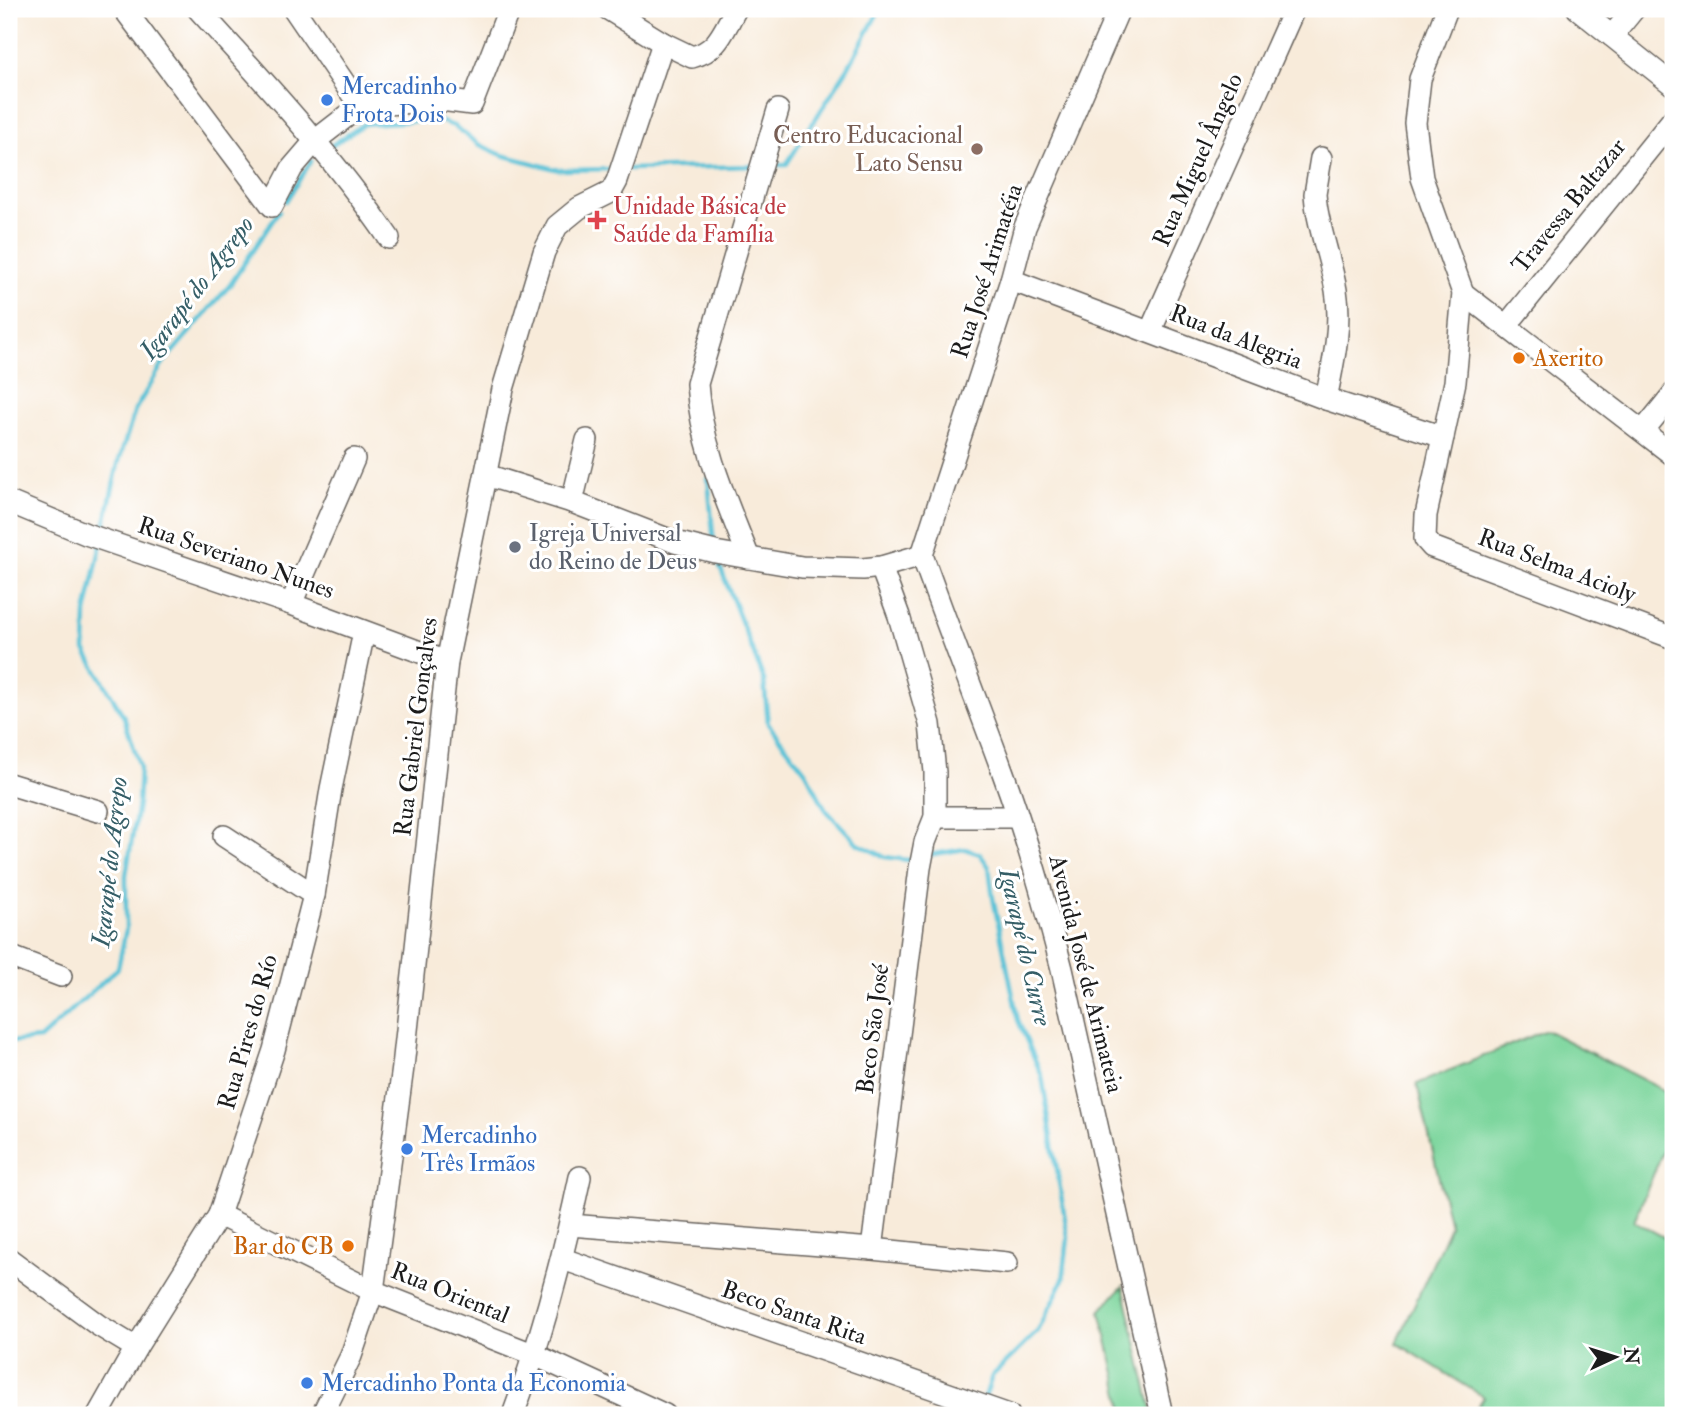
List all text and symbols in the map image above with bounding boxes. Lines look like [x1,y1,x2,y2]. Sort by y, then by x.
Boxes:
street label: Rua Miguel Ângelo [1145,68,1250,252]
place label: Mercadinho Frota Dois [341,71,457,130]
marker: Mercadinho Frota Dois [319,92,335,108]
place label: Centro Educacional Lato Sensu [773,120,963,179]
street label: Travessa Baltazar [1505,132,1633,280]
marker: Centro Educacional Lato Sensu [969,141,985,157]
street label: Rua José Arimatéia [944,179,1030,362]
place label: Unidade Básica de Saúde da Família [613,191,786,250]
water label: Igarapé do Agrepo [131,210,261,368]
marker: Unidade Básica de Saúde da Família [587,210,607,230]
street label: Rua da Alegria [1165,298,1308,377]
place label: Axerito [1532,343,1603,374]
marker: Axerito [1511,350,1527,366]
street label: Rua Severiano Nunes [134,510,338,606]
place label: Igreja Universal do Reino de Deus [529,518,697,577]
street label: Rua Selma Acioly [1474,522,1641,610]
marker: Igreja Universal do Reino de Deus [507,539,523,555]
street label: Rua Gabriel Gonçalves [387,616,445,838]
water label: Igarapé do Agrepo [85,775,135,951]
street label: Avenida José de Arimateia [1041,851,1131,1097]
water label: Igarapé do Curre [991,863,1059,1029]
street label: Rua Pires do Río [211,951,285,1113]
street label: Beco São José [850,961,896,1096]
place label: Mercadinho Três Irmãos [421,1120,537,1179]
marker: Mercadinho Três Irmãos [399,1141,415,1157]
place label: Bar do CB [233,1231,334,1262]
marker: Bar do CB [340,1238,356,1254]
street label: Rua Oriental [386,1255,514,1331]
street label: Beco Santa Rita [717,1274,872,1353]
north arrow [1580,1322,1650,1392]
text: N [1618,1346,1644,1366]
place label: Mercadinho Ponta da Economia [321,1368,627,1399]
marker: Mercadinho Ponta da Economia [299,1375,315,1391]

